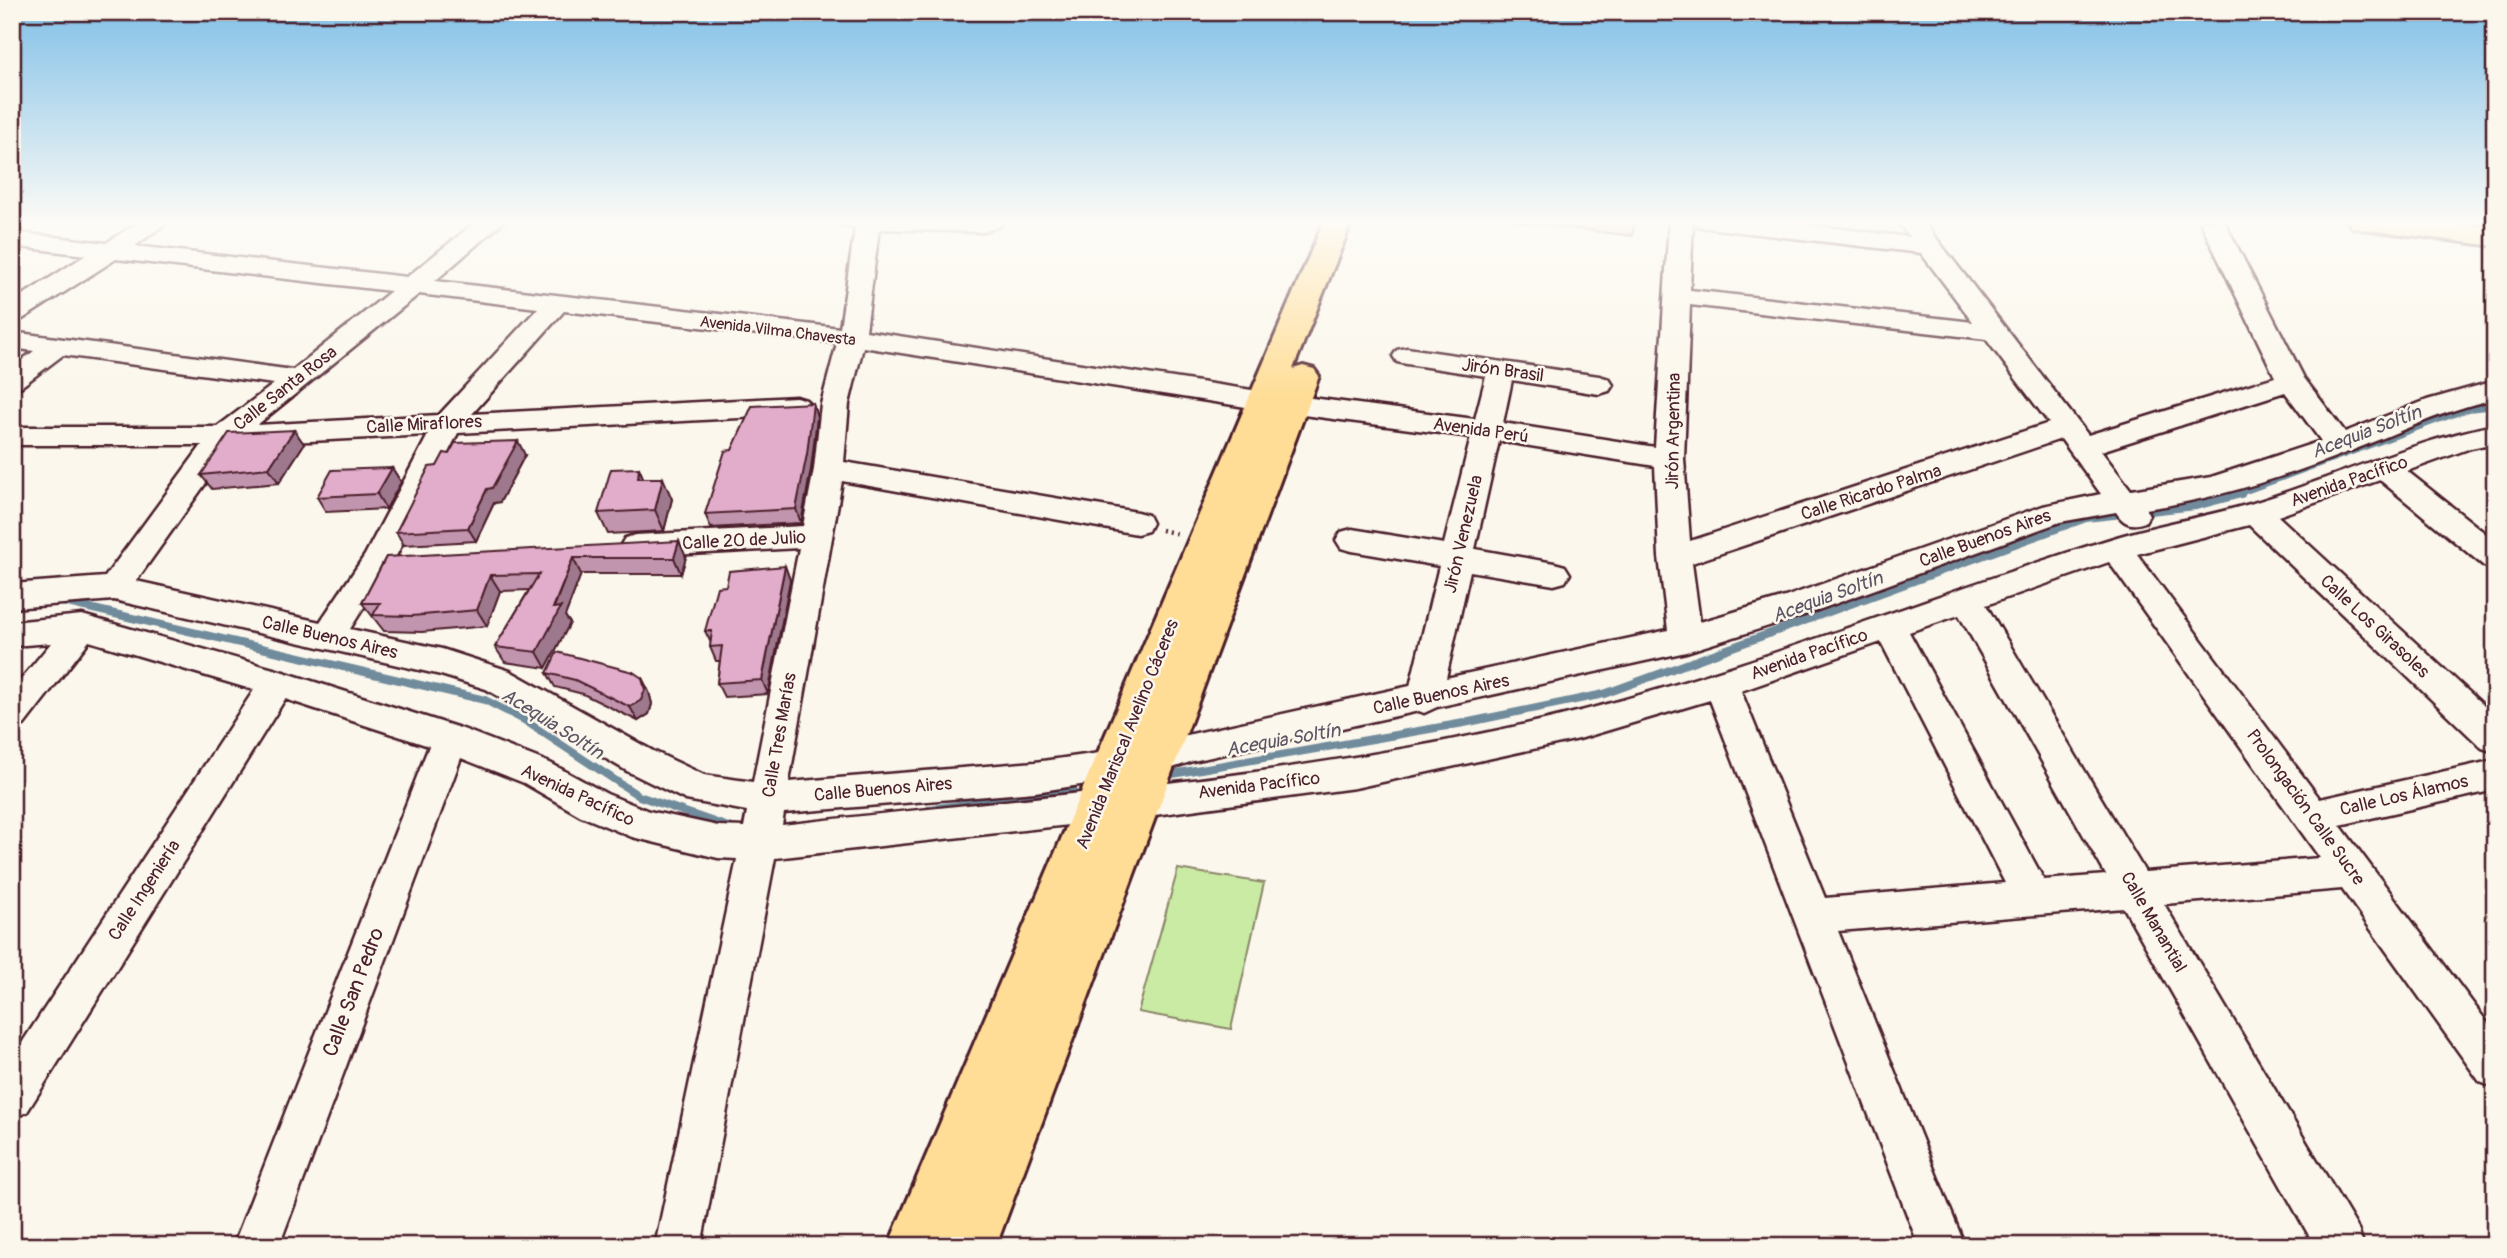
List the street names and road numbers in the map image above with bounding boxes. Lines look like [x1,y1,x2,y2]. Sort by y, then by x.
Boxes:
street label: Avenida Vilma Chavesta [699,311,857,350]
street label: Calle Santa Rosa [229,341,342,436]
street label: Jirón Brasil [1460,353,1545,388]
street label: Jirón Argentina [1661,372,1686,490]
street label: Calle Miraflores [365,410,483,439]
street label: Avenida Perú [1432,412,1530,449]
street label: Avenida Pacífico [2287,451,2411,512]
street label: Calle Ricardo Palma [1798,459,1944,526]
street label: Jirón Venezuela [1439,473,1488,595]
street label: Calle Buenos Aires [1916,504,2054,573]
street label: Calle 20 de Julio [682,526,807,555]
street label: Calle Los Girasoles [2315,570,2434,683]
street label: Calle Buenos Aires [260,611,400,664]
street label: Avenida Mariscal Avelino Cáceres [1071,616,1184,853]
street label: Avenida Pacífico [1747,624,1871,685]
street label: Calle Buenos Aires [1371,669,1511,720]
street label: Calle Tres Marías [757,671,802,799]
street label: Prolongación Calle Sucre [2241,725,2370,890]
street label: Avenida Pacífico [517,759,639,832]
street label: Avenida Pacífico [1197,767,1322,804]
street label: Calle Los Álamos [2338,770,2471,821]
street label: Calle Buenos Aires [813,772,953,807]
street label: Calle Ingeniería [103,835,186,945]
street label: Calle Manantial [2115,868,2192,977]
street label: Calle San Pedro [316,924,390,1061]

